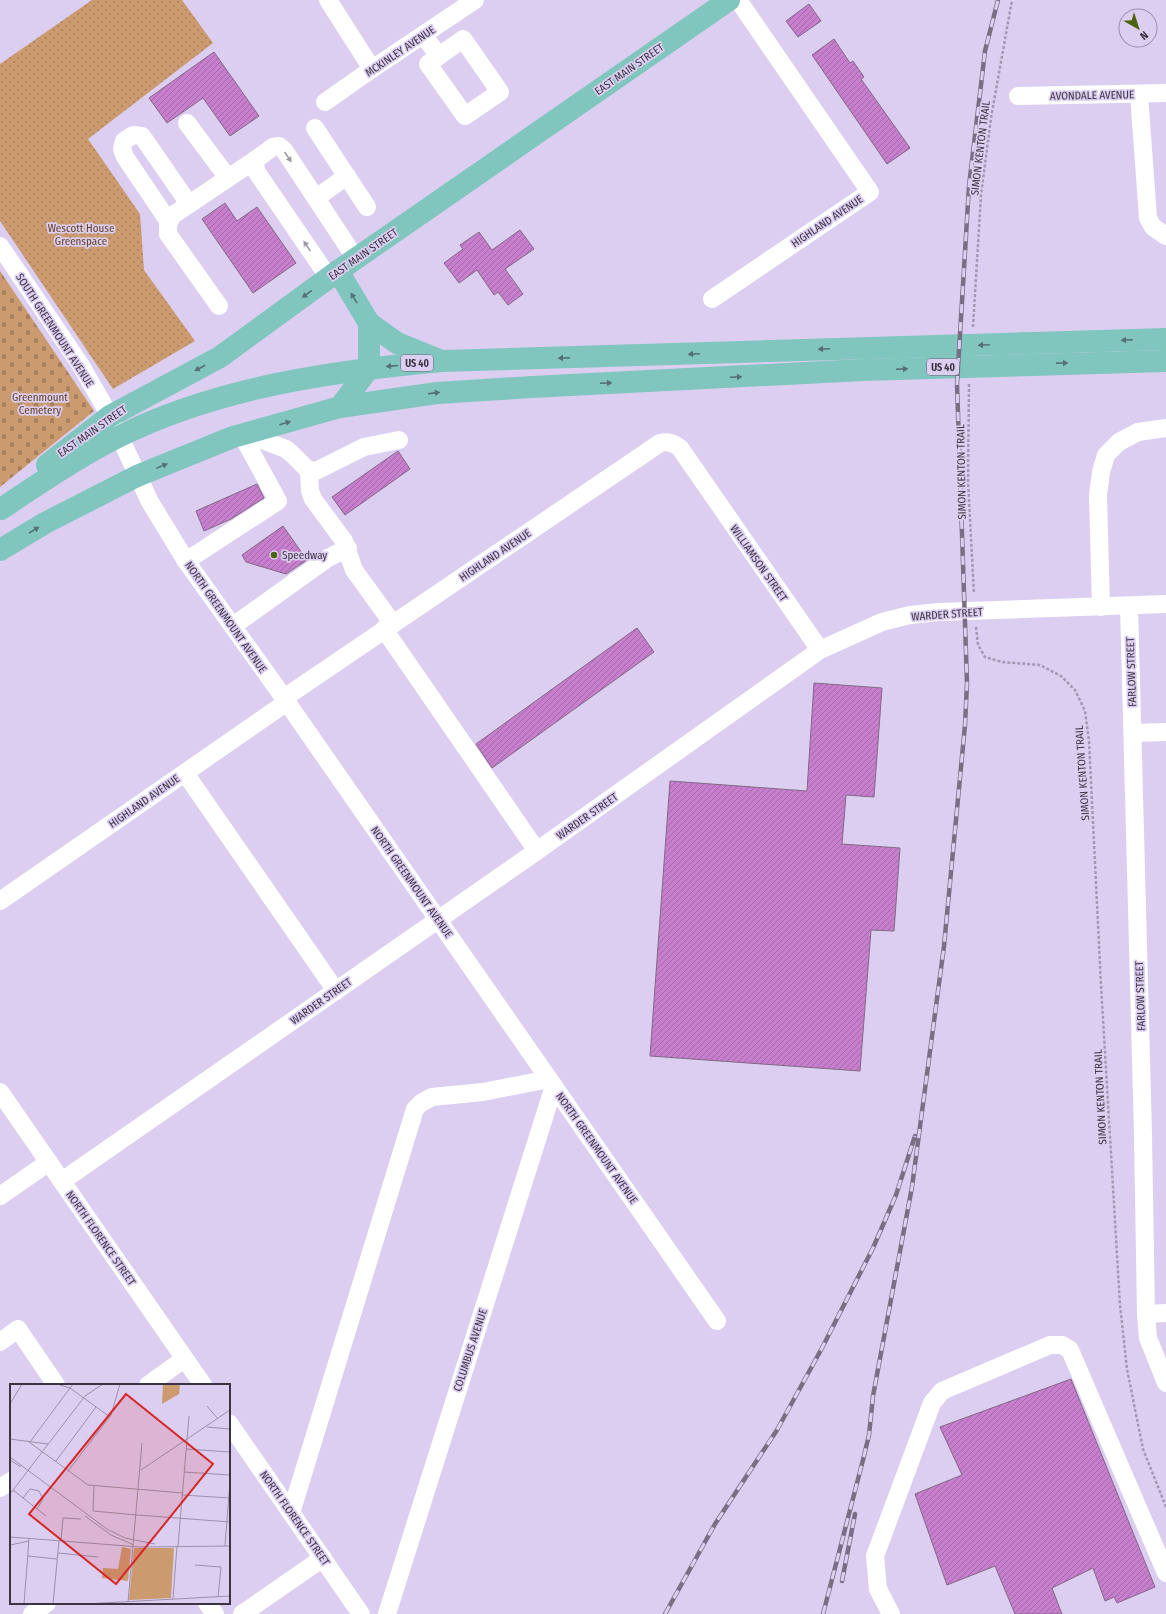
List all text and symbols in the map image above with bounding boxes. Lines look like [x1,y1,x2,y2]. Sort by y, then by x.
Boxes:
north arrow [1118,8,1158,48]
street label: MCKINLEY AVENUE [363,23,438,80]
text: N [1137,28,1151,43]
street label: EAST MAIN STREET [592,40,667,98]
street label: AVONDALE AVENUE [1050,88,1134,103]
street label: SIMON KENTON TRAIL [968,100,993,196]
one-way arrow [284,152,292,162]
street label: HIGHLAND AVENUE [789,193,866,250]
park label: Wescott House Greenspace [48,222,114,248]
street label: EAST MAIN STREET [326,225,401,283]
one-way arrow [303,241,311,251]
street label: SOUTH GREENMOUNT AVENUE [13,271,96,389]
one-way arrow [301,290,312,299]
one-way arrow [351,292,358,304]
one-way arrow [1121,337,1133,344]
one-way arrow [978,341,990,348]
one-way arrow [818,346,830,353]
one-way arrow [687,351,700,357]
road number: US 40 [401,355,433,371]
one-way arrow [558,355,570,362]
road number: US 40 [927,359,959,375]
one-way arrow [1056,360,1068,367]
one-way arrow [386,362,398,369]
one-way arrow [194,365,206,372]
one-way arrow [896,365,908,372]
one-way arrow [730,373,742,380]
one-way arrow [600,380,612,387]
one-way arrow [428,390,440,397]
park label: Greenmount Cemetery [12,391,68,417]
street label: EAST MAIN STREET [55,402,130,460]
one-way arrow [279,420,291,426]
street label: SIMON KENTON TRAIL [954,424,969,520]
one-way arrow [157,462,169,468]
street label: WILLIAMSON STREET [727,522,790,605]
one-way arrow [28,526,39,533]
street label: HIGHLAND AVENUE [457,527,534,584]
place label: Speedway [282,549,327,562]
marker: Speedway [269,550,279,560]
street label: NORTH GREENMOUNT AVENUE [182,559,269,676]
street label: WARDER STREET [911,605,984,623]
street label: FARLOW STREET [1124,636,1139,707]
street label: SIMON KENTON TRAIL [1073,725,1092,821]
street label: HIGHLAND AVENUE [106,772,182,831]
street label: WARDER STREET [554,790,621,842]
street label: NORTH GREENMOUNT AVENUE [368,824,455,941]
street label: FARLOW STREET [1133,960,1148,1031]
street label: WARDER STREET [288,975,355,1027]
street label: SIMON KENTON TRAIL [1092,1049,1109,1145]
street label: NORTH GREENMOUNT AVENUE [553,1090,640,1207]
street label: NORTH FLORENCE STREET [63,1188,139,1289]
street label: COLUMBUS AVENUE [451,1307,490,1393]
inset map [10,1384,230,1604]
street label: NORTH FLORENCE STREET [257,1468,333,1569]

